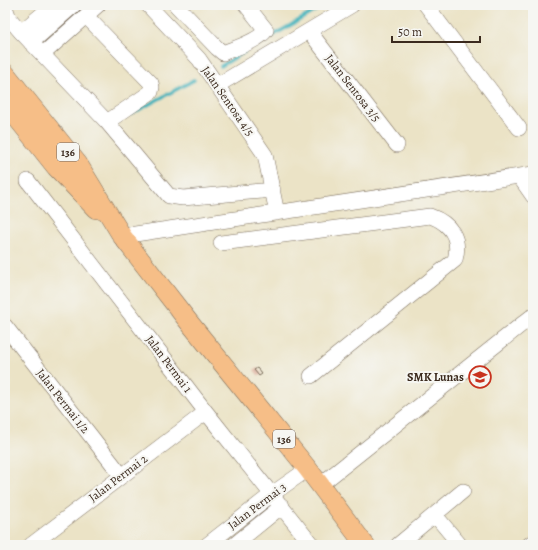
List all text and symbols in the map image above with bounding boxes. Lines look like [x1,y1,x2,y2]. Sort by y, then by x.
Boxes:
scale bar [392,18,480,44]
text: 50 m [398,24,422,40]
street label: Jalan Sentosa 3/5 [322,51,384,125]
street label: Jalan Sentosa 4/5 [198,63,258,139]
road number: 136 [57,143,79,161]
street label: Jalan Permai 1 [142,332,196,396]
school or university icon: SMK Lunas [467,364,493,390]
street label: Jalan Permai 1/2 [33,365,93,437]
place label: SMK Lunas [407,369,464,385]
road number: 136 [273,430,295,448]
street label: Jalan Permai 2 [85,450,151,505]
street label: Jalan Permai 3 [225,479,289,533]

